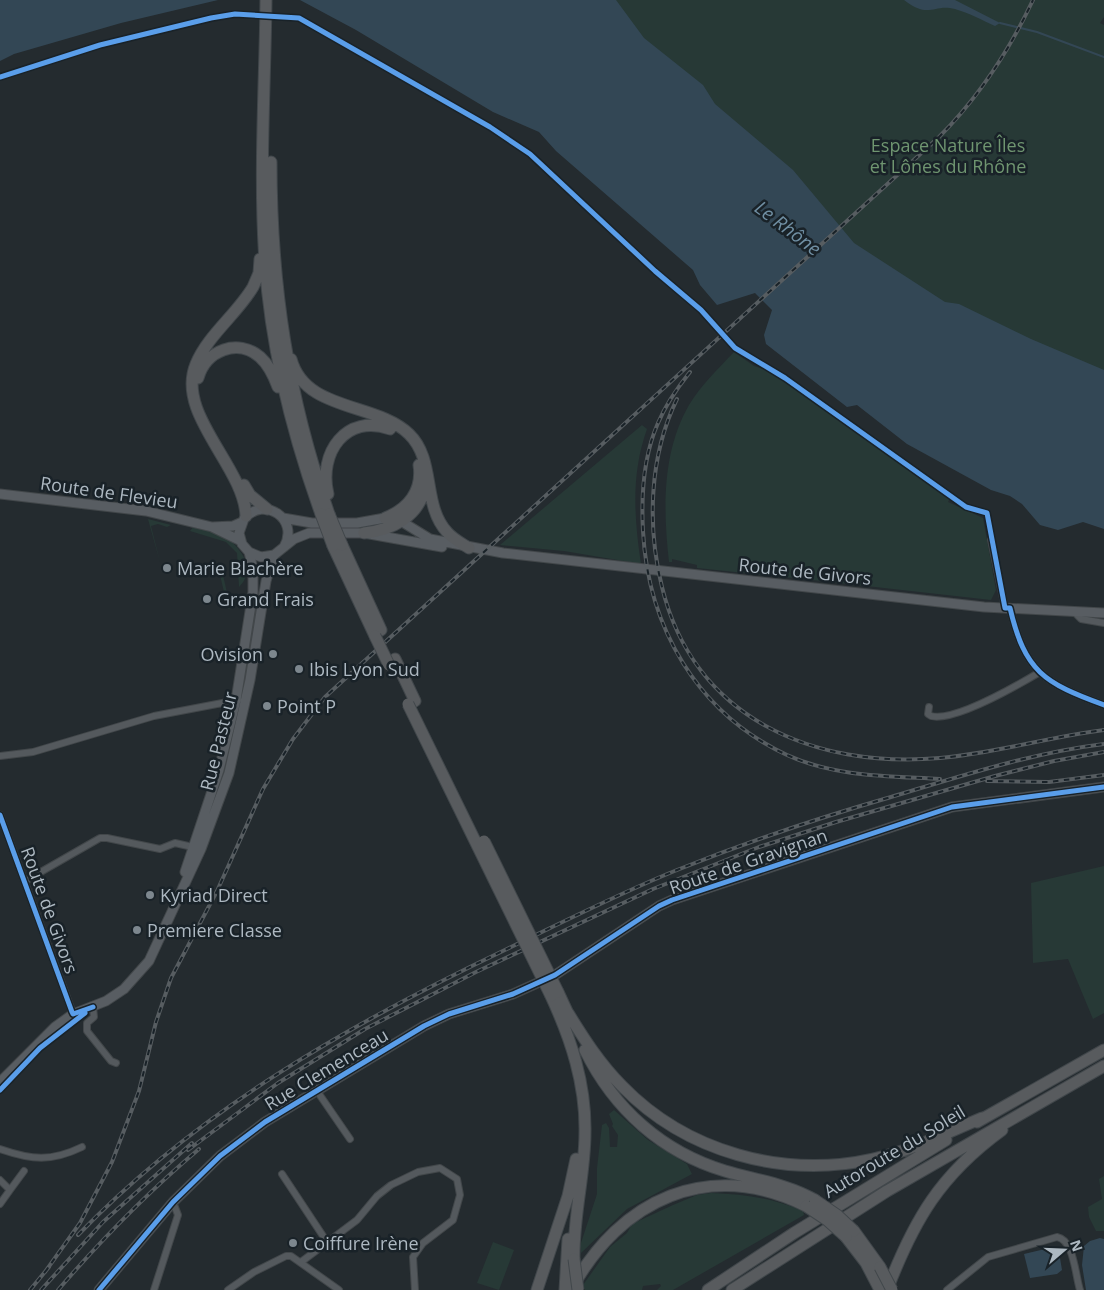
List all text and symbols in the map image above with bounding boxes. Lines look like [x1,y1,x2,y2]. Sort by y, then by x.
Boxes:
park label: Espace Nature Îles et Lônes du Rhône [870,133,1026,178]
water label: Le Rhône [750,195,826,261]
street label: Route de Flevieu [39,470,179,514]
street label: Route de Givors [737,552,873,590]
place label: Marie Blachère [177,556,303,580]
marker: Marie Blachère [161,562,173,574]
place label: Grand Frais [217,587,314,611]
marker: Grand Frais [201,593,213,605]
place label: Ovision [200,642,263,666]
marker: Ovision [267,648,279,660]
place label: Ibis Lyon Sud [309,657,420,681]
marker: Ibis Lyon Sud [293,663,305,675]
street label: Rue Pasteur [194,688,242,793]
place label: Point P [277,694,336,718]
marker: Point P [261,700,273,712]
street label: Route de Gravignan [666,823,830,899]
street label: Route de Givors [16,843,84,977]
place label: Kyriad Direct [160,883,268,907]
marker: Kyriad Direct [144,889,156,901]
place label: Premiere Classe [147,918,282,942]
marker: Premiere Classe [131,924,143,936]
street label: Rue Clemenceau [260,1023,392,1115]
street label: Autoroute du Soleil [819,1099,969,1203]
north arrow [1039,1225,1089,1275]
place label: Coiffure Irène [303,1231,419,1255]
marker: Coiffure Irène [287,1237,299,1249]
text: N [1066,1237,1088,1254]

